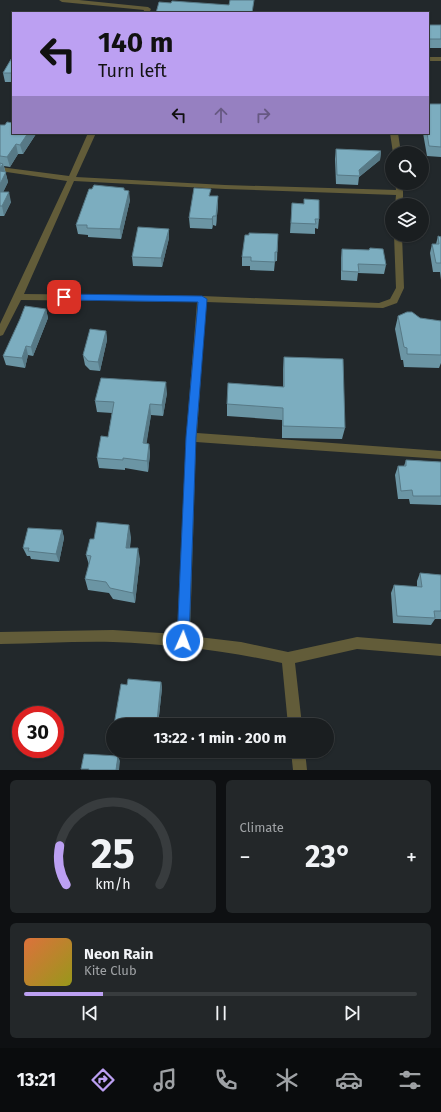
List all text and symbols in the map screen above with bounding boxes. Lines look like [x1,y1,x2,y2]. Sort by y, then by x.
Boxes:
text: 140 m [98,26,174,59]
icon: left [32,28,84,80]
text: Turn left [98,60,167,82]
icon: left [168,104,190,126]
icon: ahead [210,104,232,126]
icon: right [252,104,274,126]
map controls [385,146,429,242]
button: search [385,146,429,190]
button: layers [385,198,429,242]
pin [47,280,81,314]
icon: arrive [53,286,75,308]
position arrow [162,620,204,662]
speed limit sign: 30 [12,706,64,758]
text: 13:22 · 1 min · 200 m [154,729,286,747]
text: Climate [240,820,284,835]
text: 25 [91,828,135,878]
text: 23° [305,839,352,875]
text: − [240,844,251,871]
text: + [406,844,417,871]
text: km/h [95,875,130,892]
text: Neon Rain [84,945,153,963]
text: Kite Club [84,963,137,978]
icon: previous [79,1002,101,1024]
icon: pause [210,1002,232,1024]
icon: next [341,1002,363,1024]
icon: directions [89,1066,117,1094]
icon: music [151,1066,179,1094]
icon: phone [212,1066,240,1094]
icon: climate [273,1066,301,1094]
icon: car [335,1066,363,1094]
icon: filters [396,1066,424,1094]
text: 13:21 [17,1069,56,1091]

